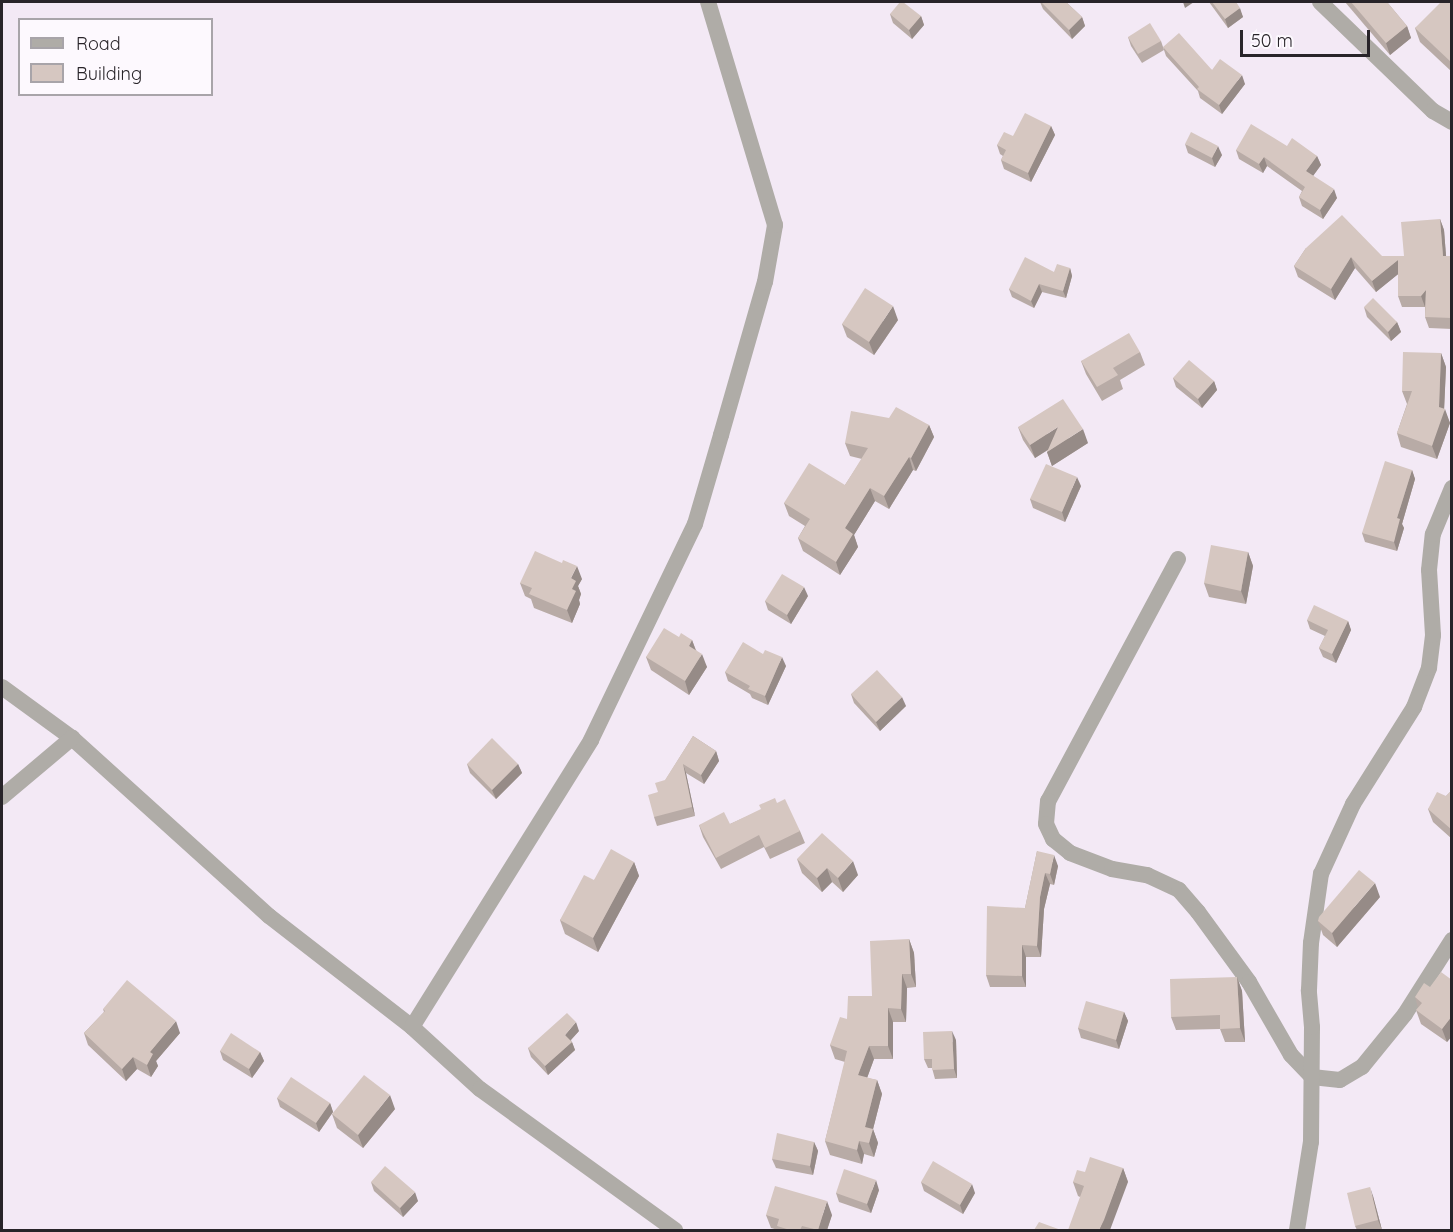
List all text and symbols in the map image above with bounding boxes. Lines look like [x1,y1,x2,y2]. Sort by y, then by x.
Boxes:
legend [18,18,213,96]
scale bar [1243,18,1374,56]
text: 50 m [1251,29,1293,52]
text: Road [76,32,121,55]
text: Building [76,62,142,85]

